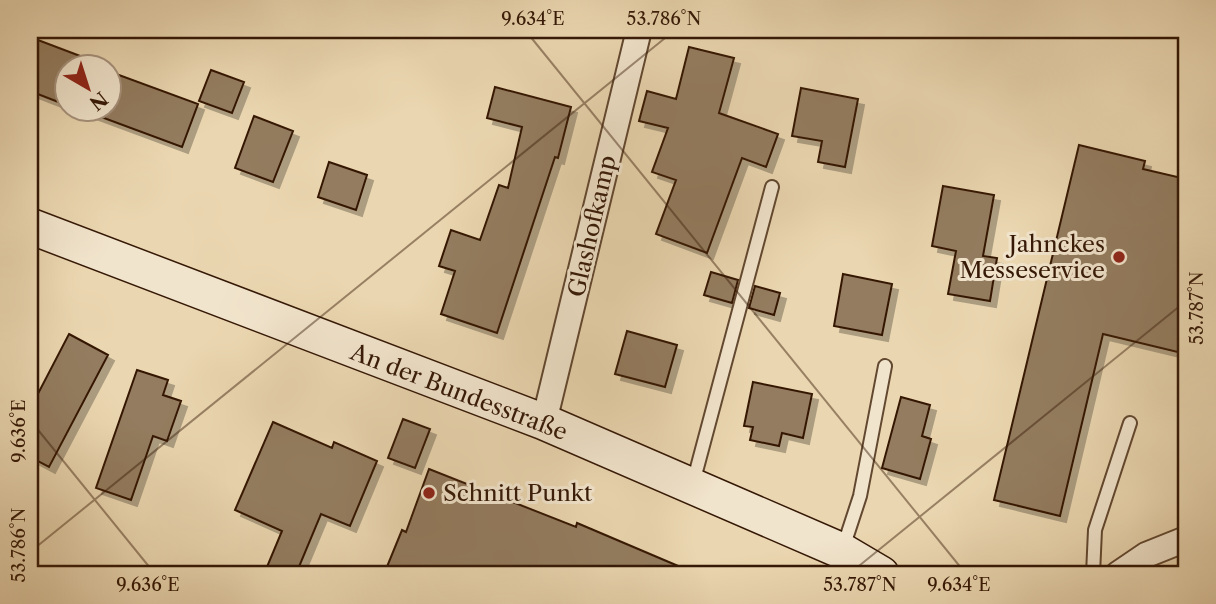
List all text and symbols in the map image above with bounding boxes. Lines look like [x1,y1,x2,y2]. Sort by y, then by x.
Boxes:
text: 9.634°E [501,8,565,30]
text: 53.786°N [627,8,702,30]
north arrow [52,52,122,122]
text: N [85,87,112,115]
street label: Glashofkamp [562,152,622,300]
place label: Jahnckes Messeservice [960,230,1105,284]
marker: Jahnckes Messeservice [1111,249,1127,265]
text: 53.787°N [1186,271,1208,345]
street label: An der Bundesstraße [346,337,571,446]
text: 9.636°E [8,399,30,463]
place label: Schnitt Punkt [443,479,592,507]
marker: Schnitt Punkt [421,485,437,501]
text: 53.786°N [8,507,30,582]
text: 9.636°E [116,574,180,596]
text: 53.787°N [823,574,897,596]
text: 9.634°E [927,574,991,596]

